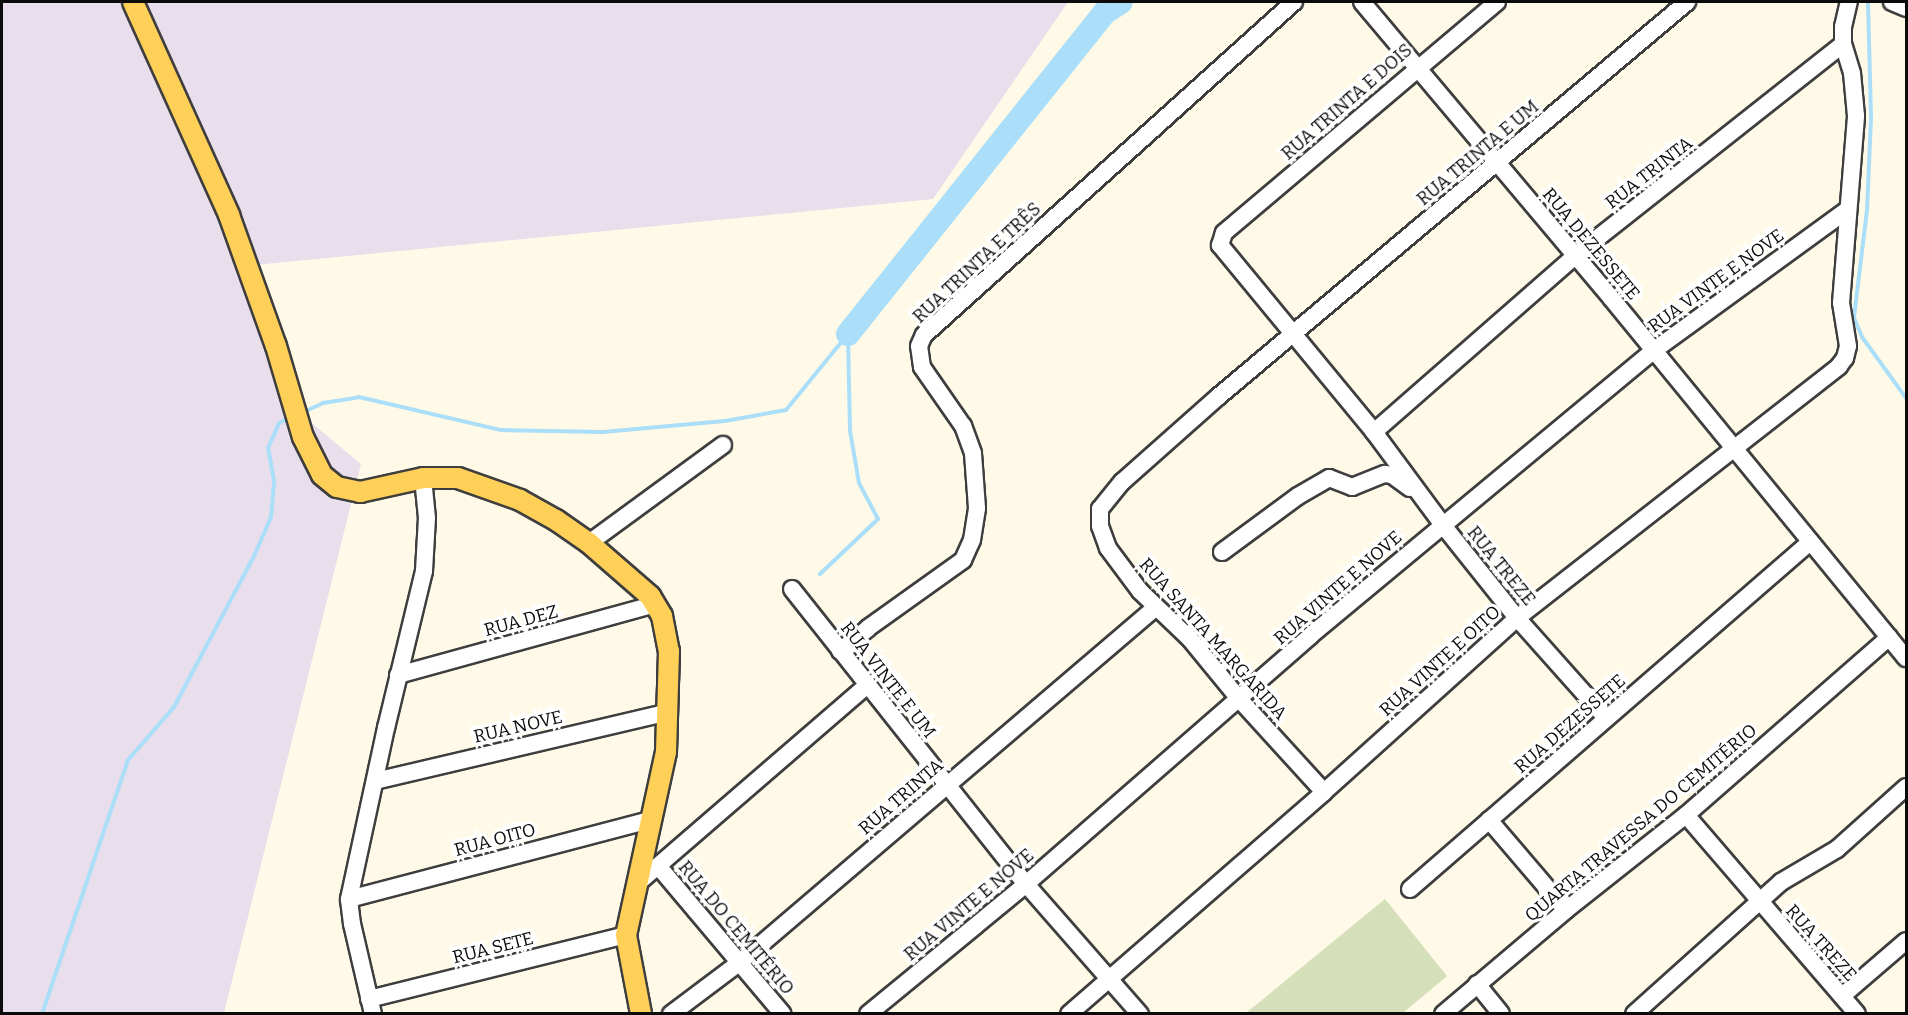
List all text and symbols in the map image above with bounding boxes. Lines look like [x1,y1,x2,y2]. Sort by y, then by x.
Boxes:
street label: RUA TRINTA E DOIS [1277,39,1417,165]
street label: RUA TRINTA E UM [1413,96,1543,210]
street label: RUA TRINTA [1601,132,1697,214]
street label: RUA DEZESSETE [1538,184,1644,304]
street label: RUA TRINTA E TRÊS [909,198,1045,328]
street label: RUA VINTE E NOVE [1644,225,1788,337]
street label: RUA TREZE [1463,522,1539,610]
street label: RUA VINTE E NOVE [1270,527,1406,649]
street label: RUA SANTA MARGARIDA [1135,554,1291,724]
street label: RUA DEZ [482,601,560,641]
street label: RUA VINTE E OITO [1375,601,1505,721]
street label: RUA VINTE E UM [836,618,940,742]
street label: RUA DEZESSETE [1510,670,1630,778]
street label: RUA NOVE [472,706,564,748]
street label: QUARTA TRAVESSA DO CEMITÉRIO [1521,720,1761,926]
street label: RUA TRINTA [855,755,947,839]
street label: RUA OITO [452,819,538,861]
street label: RUA VINTE E NOVE [900,845,1038,965]
street label: RUA DO CEMITÉRIO [674,857,798,999]
street label: RUA TREZE [1781,900,1861,986]
street label: RUA SETE [450,928,536,968]

